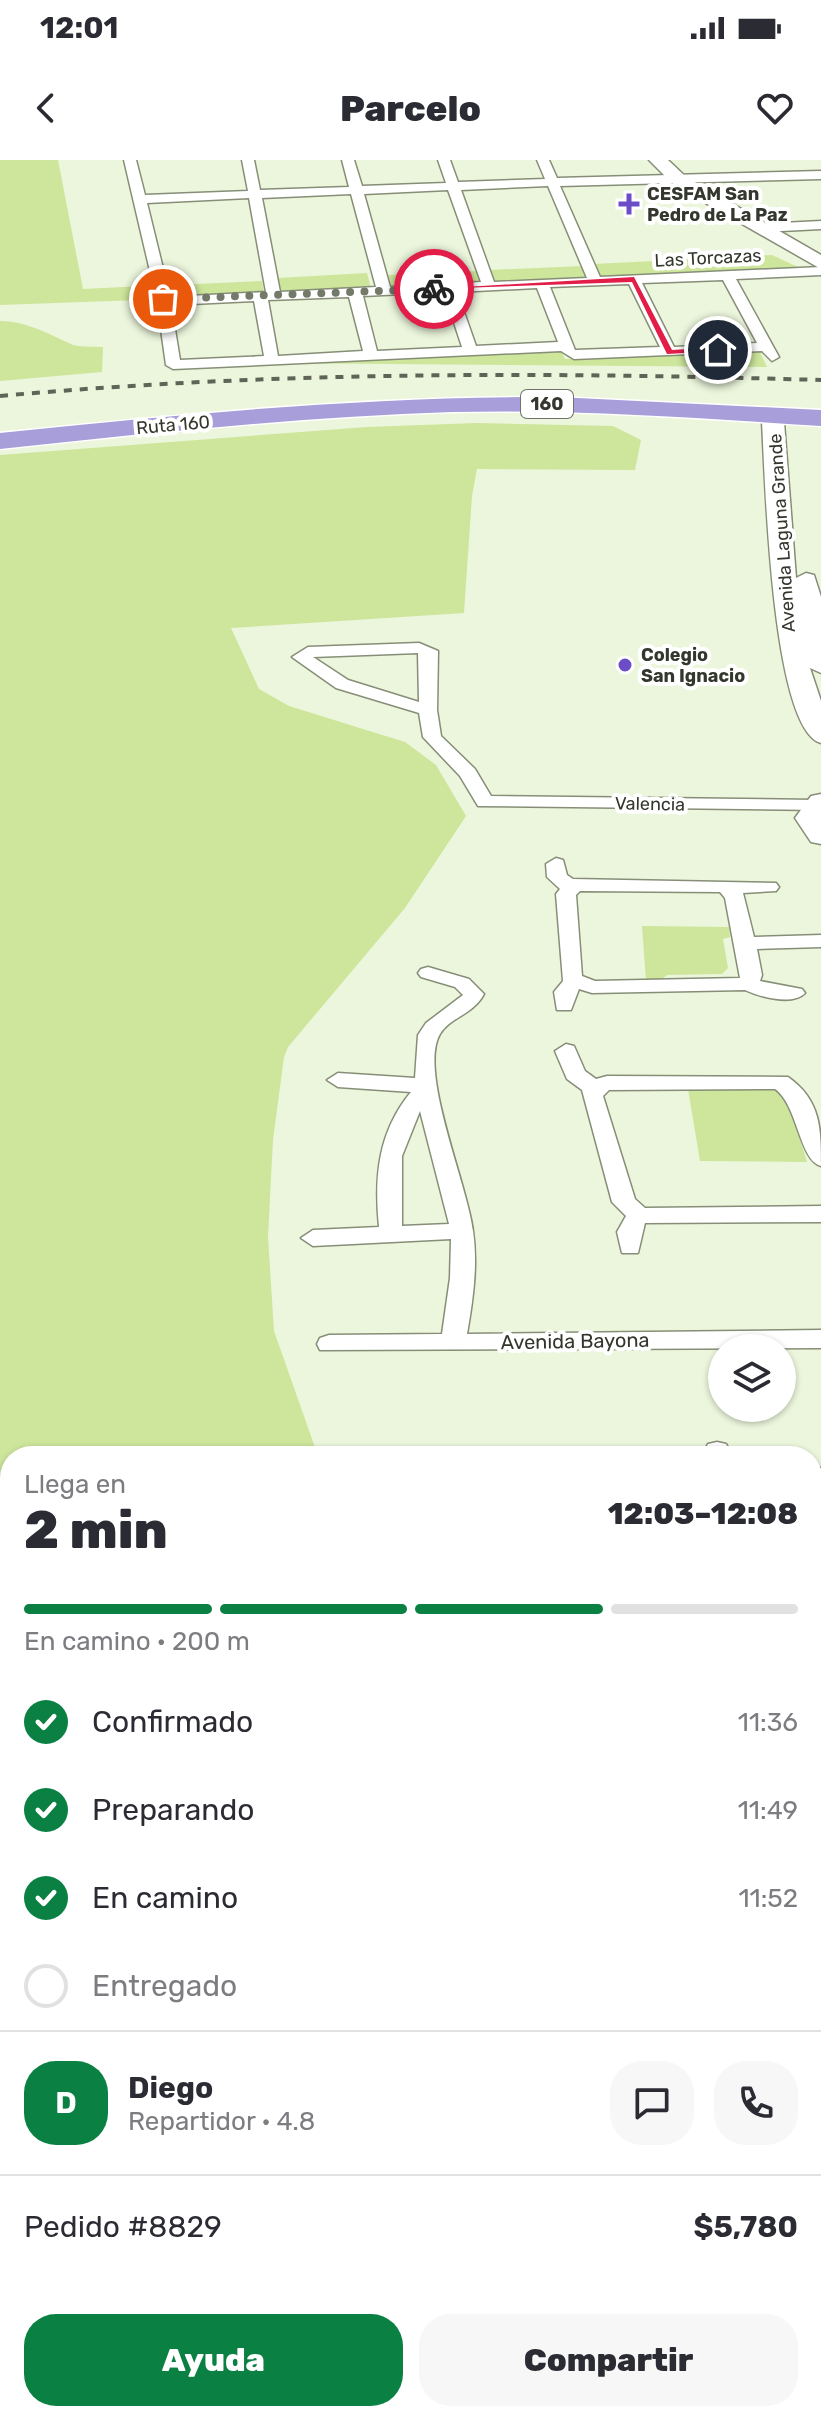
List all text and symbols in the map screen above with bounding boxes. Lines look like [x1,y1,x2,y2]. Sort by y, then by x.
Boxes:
text: 12:01 [40,10,118,46]
icon: back [24,86,68,130]
icon: heart [753,86,797,130]
text: Parcelo [340,87,481,130]
place label: CESFAM San Pedro de La Paz [647,183,788,226]
marker: CESFAM San Pedro de La Paz [618,193,640,215]
street label: Las Torcazas [654,244,762,272]
courier [394,249,474,329]
pin [129,265,197,333]
icon: bike [412,267,456,311]
icon: bag [141,277,185,321]
pin [684,316,752,384]
icon: home [696,328,740,372]
road number: 160 [521,390,573,418]
street label: Ruta 160 [135,411,211,439]
street label: Avenida Laguna Grande [764,433,800,633]
place label: Colegio San Ignacio [641,644,745,687]
marker: Colegio San Ignacio [616,656,634,674]
street label: Valencia [615,792,685,816]
street label: Avenida Bayona [500,1328,650,1354]
map controls [708,1334,796,1422]
button: layers [708,1334,796,1422]
text: Llega en [24,1469,126,1500]
text: 12:03–12:08 [608,1496,798,1532]
text: 2 min [24,1499,168,1561]
text: En camino · 200 m [24,1626,250,1657]
icon: check [24,1700,68,1744]
text: Confirmado [92,1704,253,1740]
text: 11:36 [738,1707,798,1738]
icon: check [24,1788,68,1832]
text: Preparando [92,1792,255,1828]
text: 11:49 [738,1795,798,1826]
icon: check [24,1876,68,1920]
text: En camino [92,1880,238,1916]
text: 11:52 [738,1883,798,1914]
text: Entregado [92,1968,237,2004]
button: chat [610,2061,694,2145]
button: phone [714,2061,798,2145]
text: Diego [128,2070,213,2106]
text: D [55,2085,77,2121]
text: Repartidor · 4.8 [128,2106,315,2137]
text: Pedido #8829 [24,2209,222,2245]
text: $5,780 [693,2209,798,2245]
button: Ayuda [24,2314,403,2406]
button: Compartir [419,2314,798,2406]

